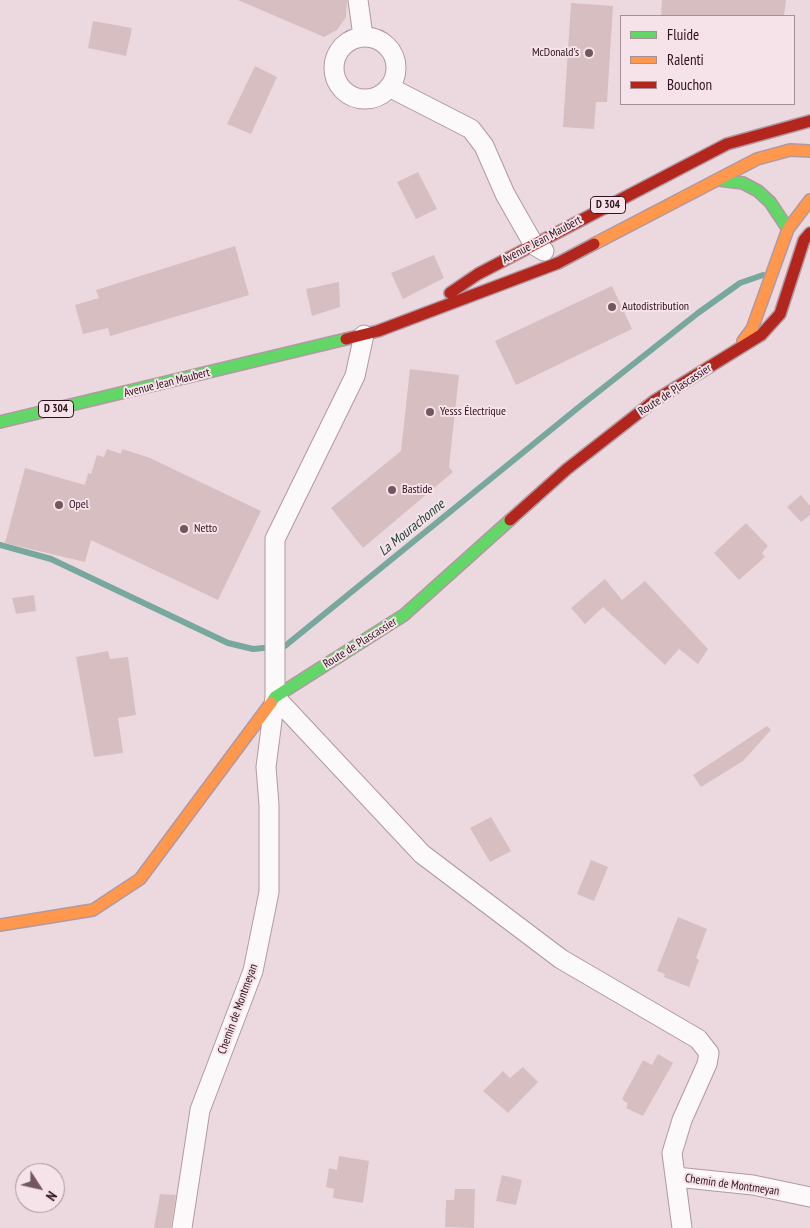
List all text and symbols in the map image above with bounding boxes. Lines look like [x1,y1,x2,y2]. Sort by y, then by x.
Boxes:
legend [620,15,795,105]
text: Fluide [667,25,699,44]
place label: McDonald's [532,46,579,60]
marker: McDonald's [583,47,595,59]
text: Ralenti [667,50,704,69]
text: Bouchon [667,75,712,94]
road number: D 304 [590,196,626,214]
street label: Avenue Jean Maubert [500,213,584,267]
place label: Autodistribution [622,300,689,314]
marker: Autodistribution [606,301,618,313]
street label: Route de Plascassier [636,361,714,419]
street label: Avenue Jean Maubert [123,365,211,401]
road number: D 304 [38,400,74,418]
place label: Yesss Électrique [440,405,506,419]
marker: Yesss Électrique [424,406,436,418]
place label: Bastide [402,483,433,497]
marker: Bastide [386,484,398,496]
water label: La Mourachonne [376,496,448,560]
place label: Opel [69,498,89,512]
marker: Opel [53,499,65,511]
place label: Netto [194,522,217,536]
marker: Netto [178,523,190,535]
street label: Route de Plascassier [320,615,400,671]
street label: Chemin de Montmeyan [215,962,261,1056]
north arrow [15,1163,65,1213]
street label: Chemin de Montmeyan [684,1171,780,1199]
text: N [42,1188,61,1204]

